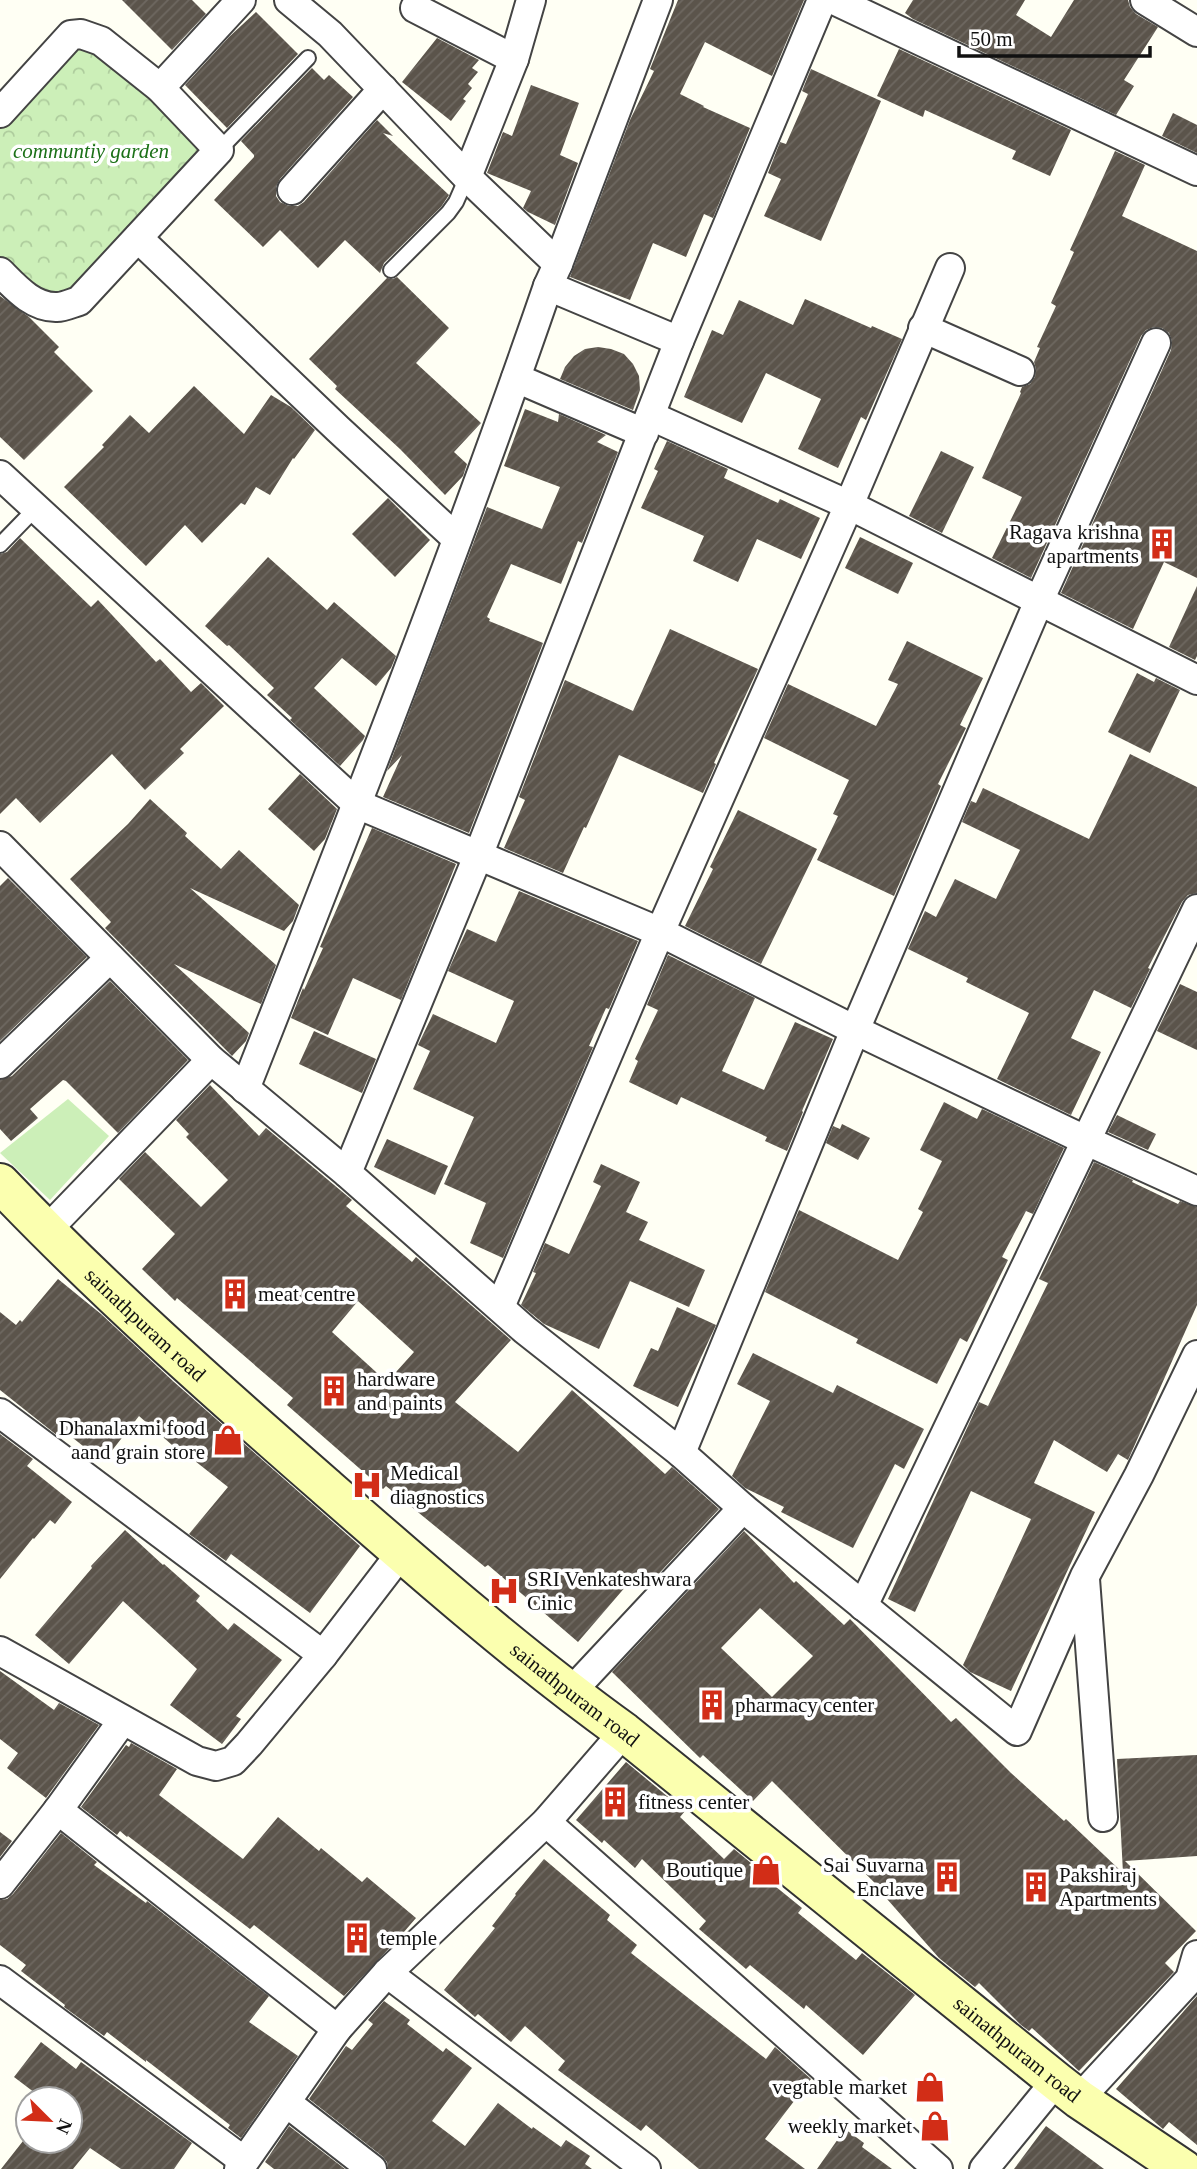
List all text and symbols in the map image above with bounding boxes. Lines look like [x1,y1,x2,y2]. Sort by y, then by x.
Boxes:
scale bar [959,14,1150,58]
text: 50 m [970,27,1013,51]
park label: communtiy garden [13,139,169,163]
place label: Ragava krishna apartments [1009,520,1140,568]
building icon: Ragava krishna apartments [1145,527,1179,561]
street label: sainathpuram road [80,1263,211,1387]
building icon: meat centre [218,1277,252,1311]
place label: meat centre [258,1282,355,1306]
place label: hardware and paints [357,1367,443,1415]
building icon: hardware and paints [317,1374,351,1408]
place label: Dhanalaxmi food aand grain store [59,1416,205,1464]
shop icon: Dhanalaxmi food aand grain store [211,1423,245,1457]
place label: Medical diagnostics [390,1461,485,1509]
hospital icon: Medical diagnostics [350,1468,384,1502]
place label: SRI Venkateshwara Cinic [527,1567,692,1615]
hospital icon: SRI Venkateshwara Cinic [487,1574,521,1608]
street label: sainathpuram road [506,1638,644,1752]
building icon: pharmacy center [695,1688,729,1722]
place label: pharmacy center [735,1693,874,1717]
building icon: fitness center [598,1785,632,1819]
place label: fitness center [638,1790,749,1814]
shop icon: Boutique [749,1853,783,1887]
place label: Sai Suvarna Enclave [823,1853,925,1901]
place label: Boutique [666,1858,743,1882]
building icon: Sai Suvarna Enclave [930,1860,964,1894]
place label: Pakshiraj Apartments [1059,1863,1157,1911]
building icon: Pakshiraj Apartments [1019,1870,1053,1904]
building icon: temple [340,1921,374,1955]
place label: temple [380,1926,437,1950]
street label: sainathpuram road [949,1991,1086,2108]
shop icon: vegtable market [913,2070,947,2104]
place label: vegtable market [772,2075,907,2099]
north arrow [14,2085,84,2155]
shop icon: weekly market [918,2109,952,2143]
place label: weekly market [788,2114,912,2138]
text: N [52,2116,76,2137]

